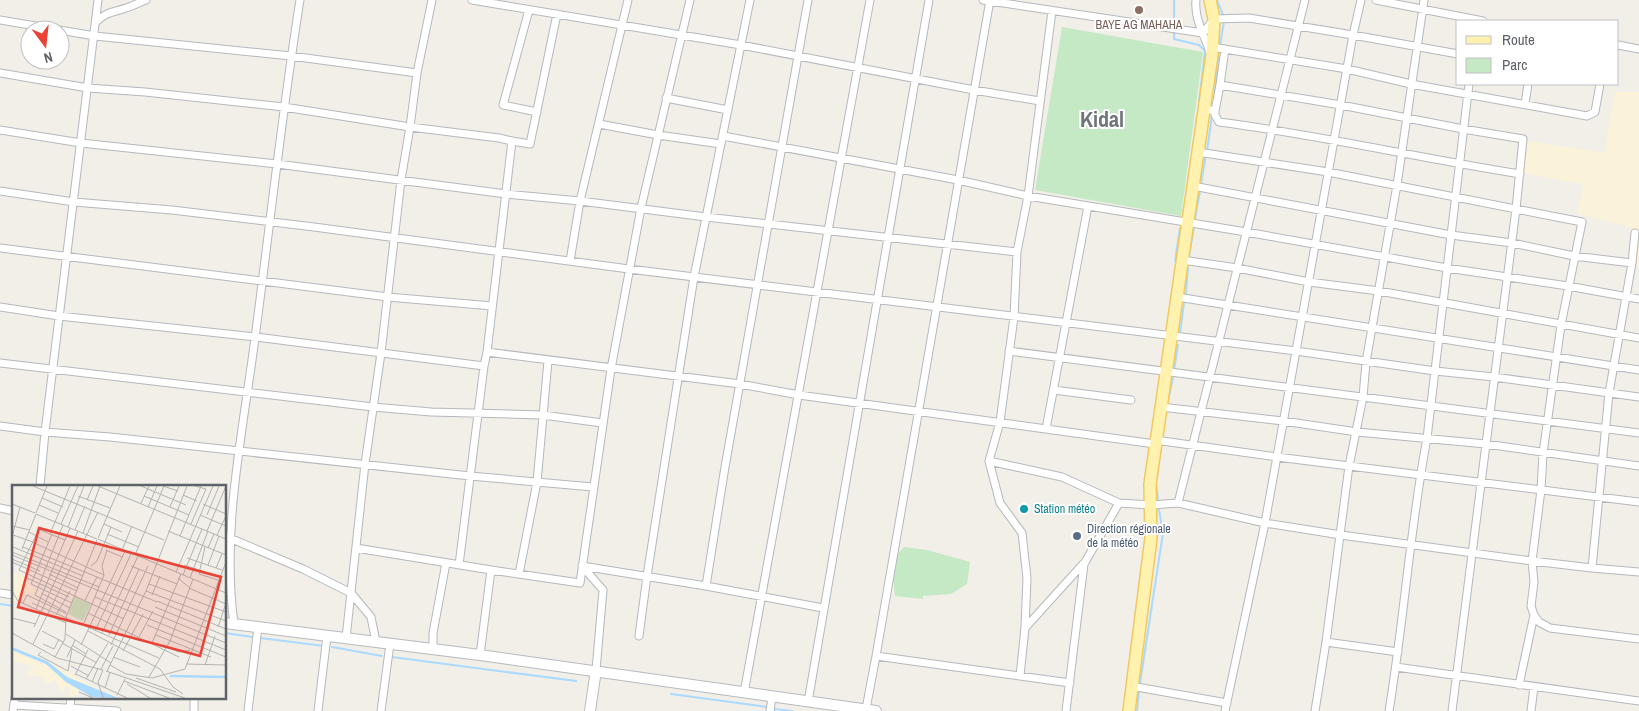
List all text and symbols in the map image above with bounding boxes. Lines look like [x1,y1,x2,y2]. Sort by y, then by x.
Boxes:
marker: BAYE AG MAHAHA [1133,4,1145,16]
place label: BAYE AG MAHAHA [1096,17,1183,33]
north arrow [20,20,70,70]
legend [1456,20,1619,85]
text: Route [1502,29,1535,50]
text: N [42,48,55,67]
text: Parc [1502,54,1527,75]
district label: Kidal [1080,104,1124,134]
inset map [12,485,226,698]
place label: Station météo [1034,501,1095,517]
marker: Station météo [1018,503,1030,515]
place label: Direction régionale de la météo [1087,521,1171,551]
marker: Direction régionale de la météo [1071,530,1083,542]

